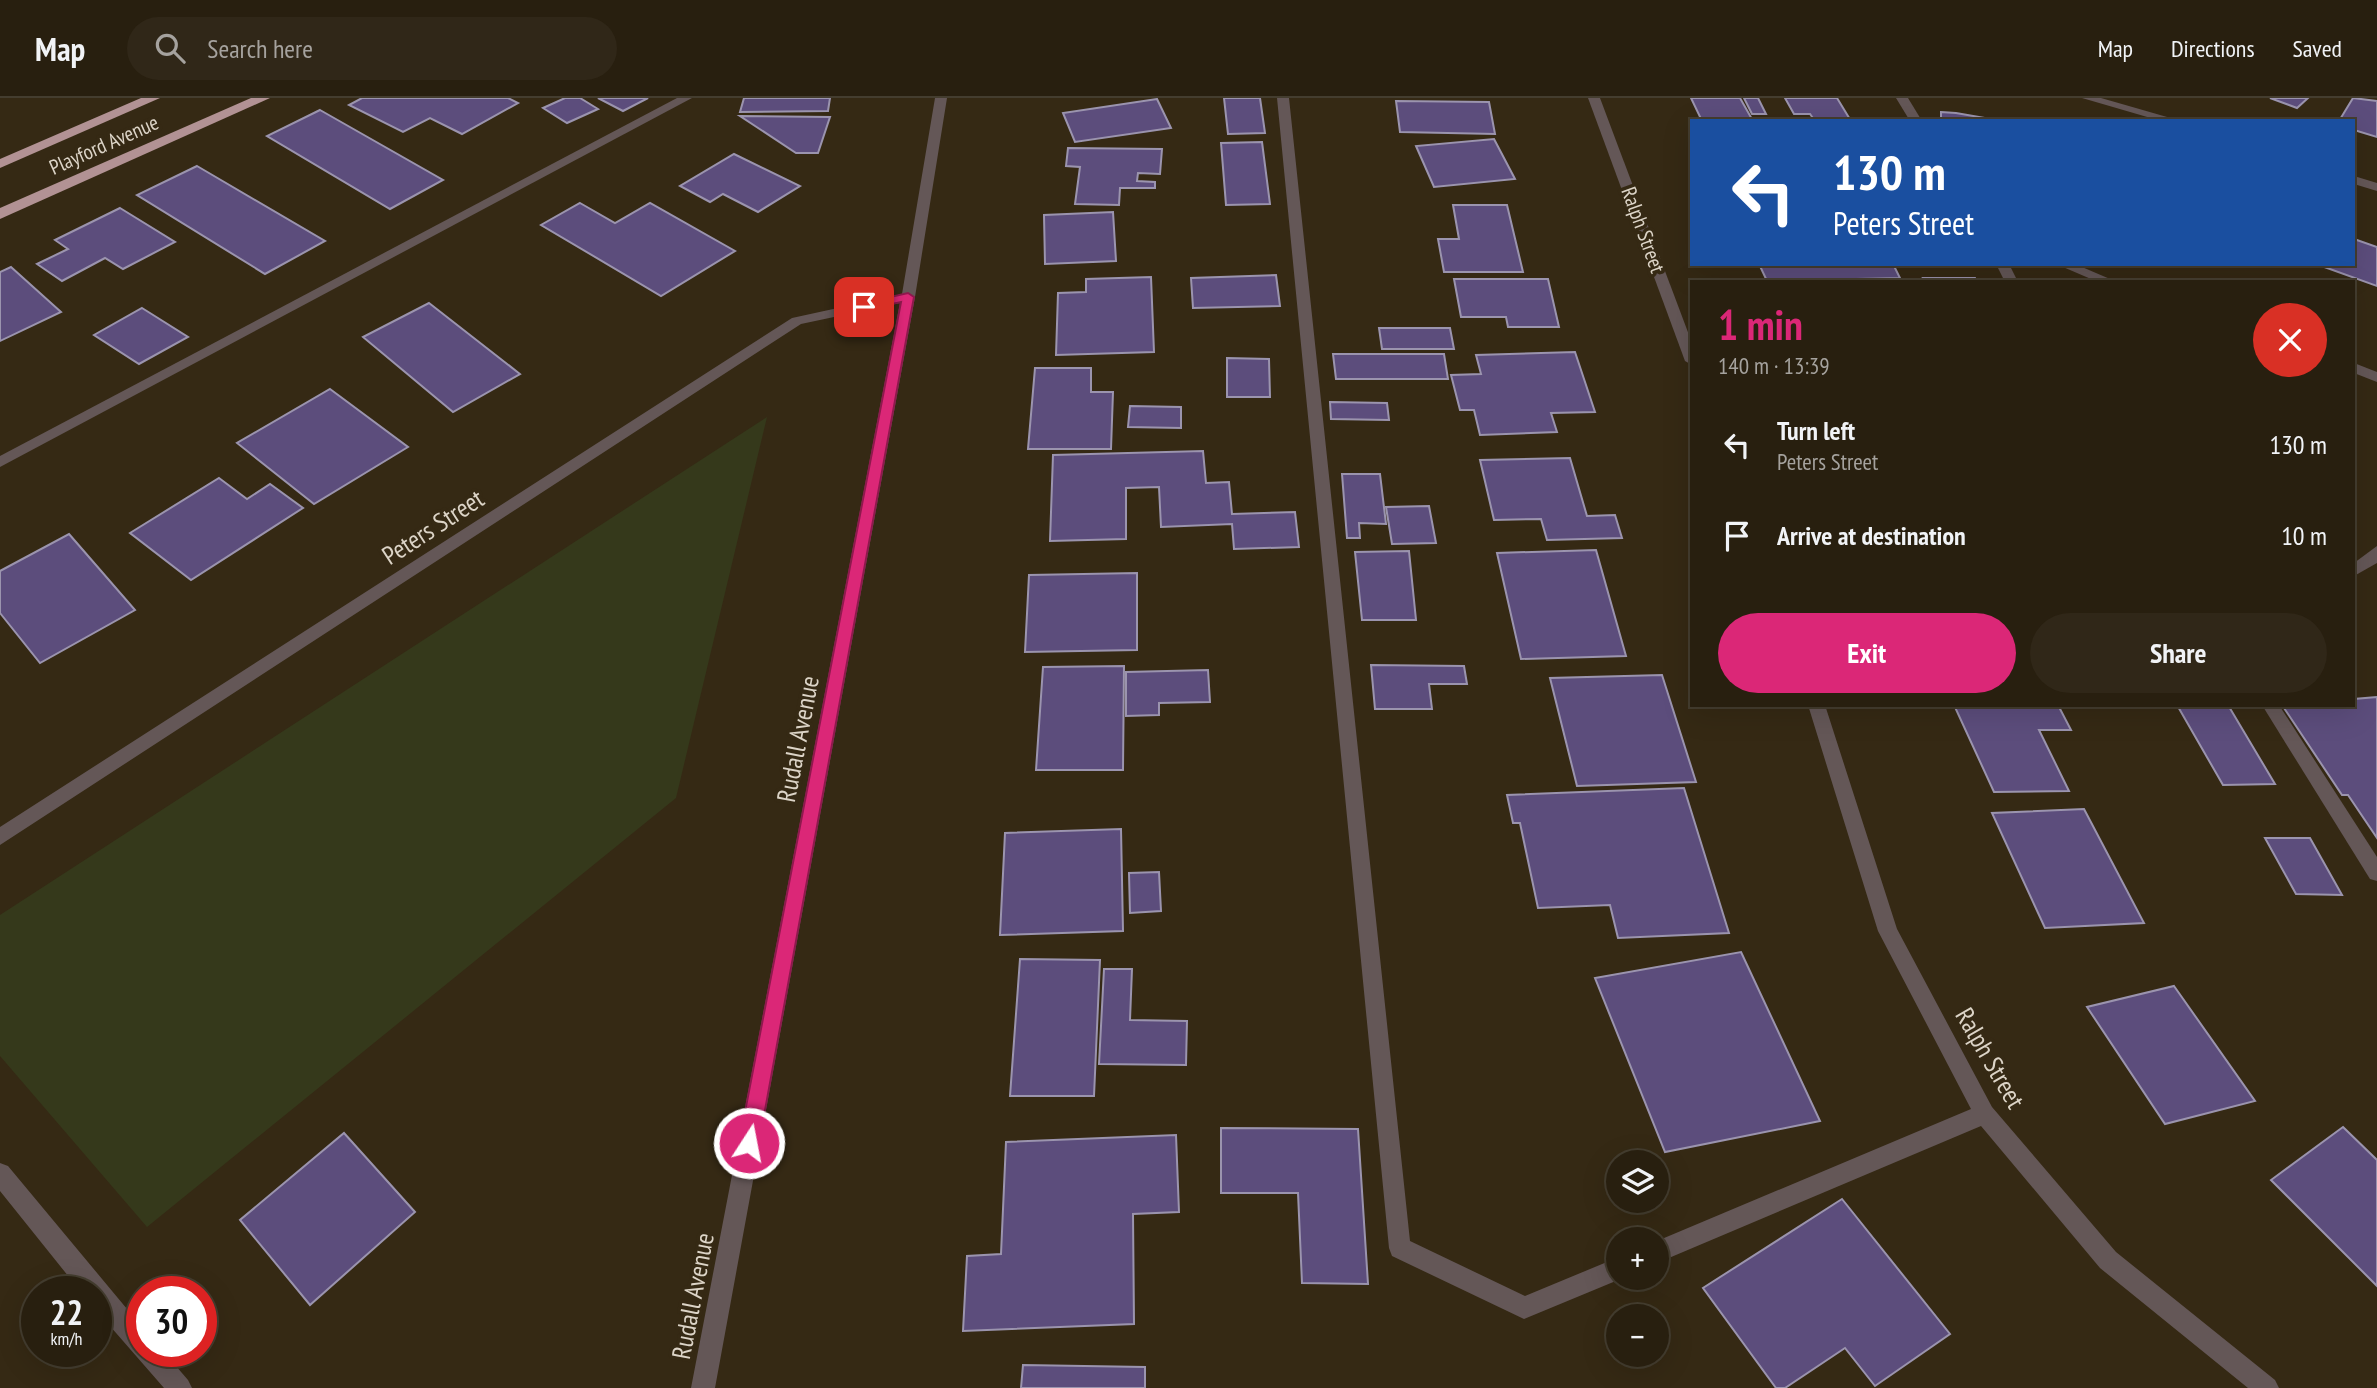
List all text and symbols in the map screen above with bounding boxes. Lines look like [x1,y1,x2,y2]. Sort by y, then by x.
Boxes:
search box [127,17,617,80]
text: Map [35,27,85,70]
icon: search [151,29,189,67]
text: Search here [207,32,313,65]
text: Map [2098,33,2133,64]
text: Directions [2171,33,2255,64]
text: Saved [2293,33,2342,64]
street label: Playford Avenue [45,108,163,181]
text: 130 m [1833,140,1946,204]
icon: left [1718,147,1809,238]
street label: Ralph Street [1615,183,1672,277]
text: Peters Street [1833,202,1974,244]
pin [834,277,894,337]
icon: arrive [845,288,883,326]
text: 1 min [1718,297,1803,352]
button: close [2253,303,2327,377]
text: 140 m · 13:39 [1718,351,1830,380]
text: Turn left [1777,414,1855,447]
icon: left [1718,426,1756,464]
text: 130 m [2269,428,2327,461]
text: Peters Street [1777,447,1878,476]
street label: Peters Street [376,482,490,572]
icon: arrive [1718,517,1756,555]
text: Arrive at destination [1777,519,1966,552]
text: 10 m [2281,519,2327,552]
button: Exit [1718,613,2016,693]
button: Share [2030,613,2327,693]
street label: Rudall Avenue [769,673,826,805]
street label: Ralph Street [1948,1001,2032,1114]
position arrow [712,1106,786,1180]
map controls [1606,1150,1669,1367]
button: layers [1606,1150,1669,1213]
button: + [1606,1227,1669,1290]
street label: Rudall Avenue [664,1230,721,1362]
speed limit sign: 30 [126,1276,217,1367]
text: 22 [50,1289,83,1335]
button: − [1606,1304,1669,1367]
text: km/h [51,1327,82,1350]

